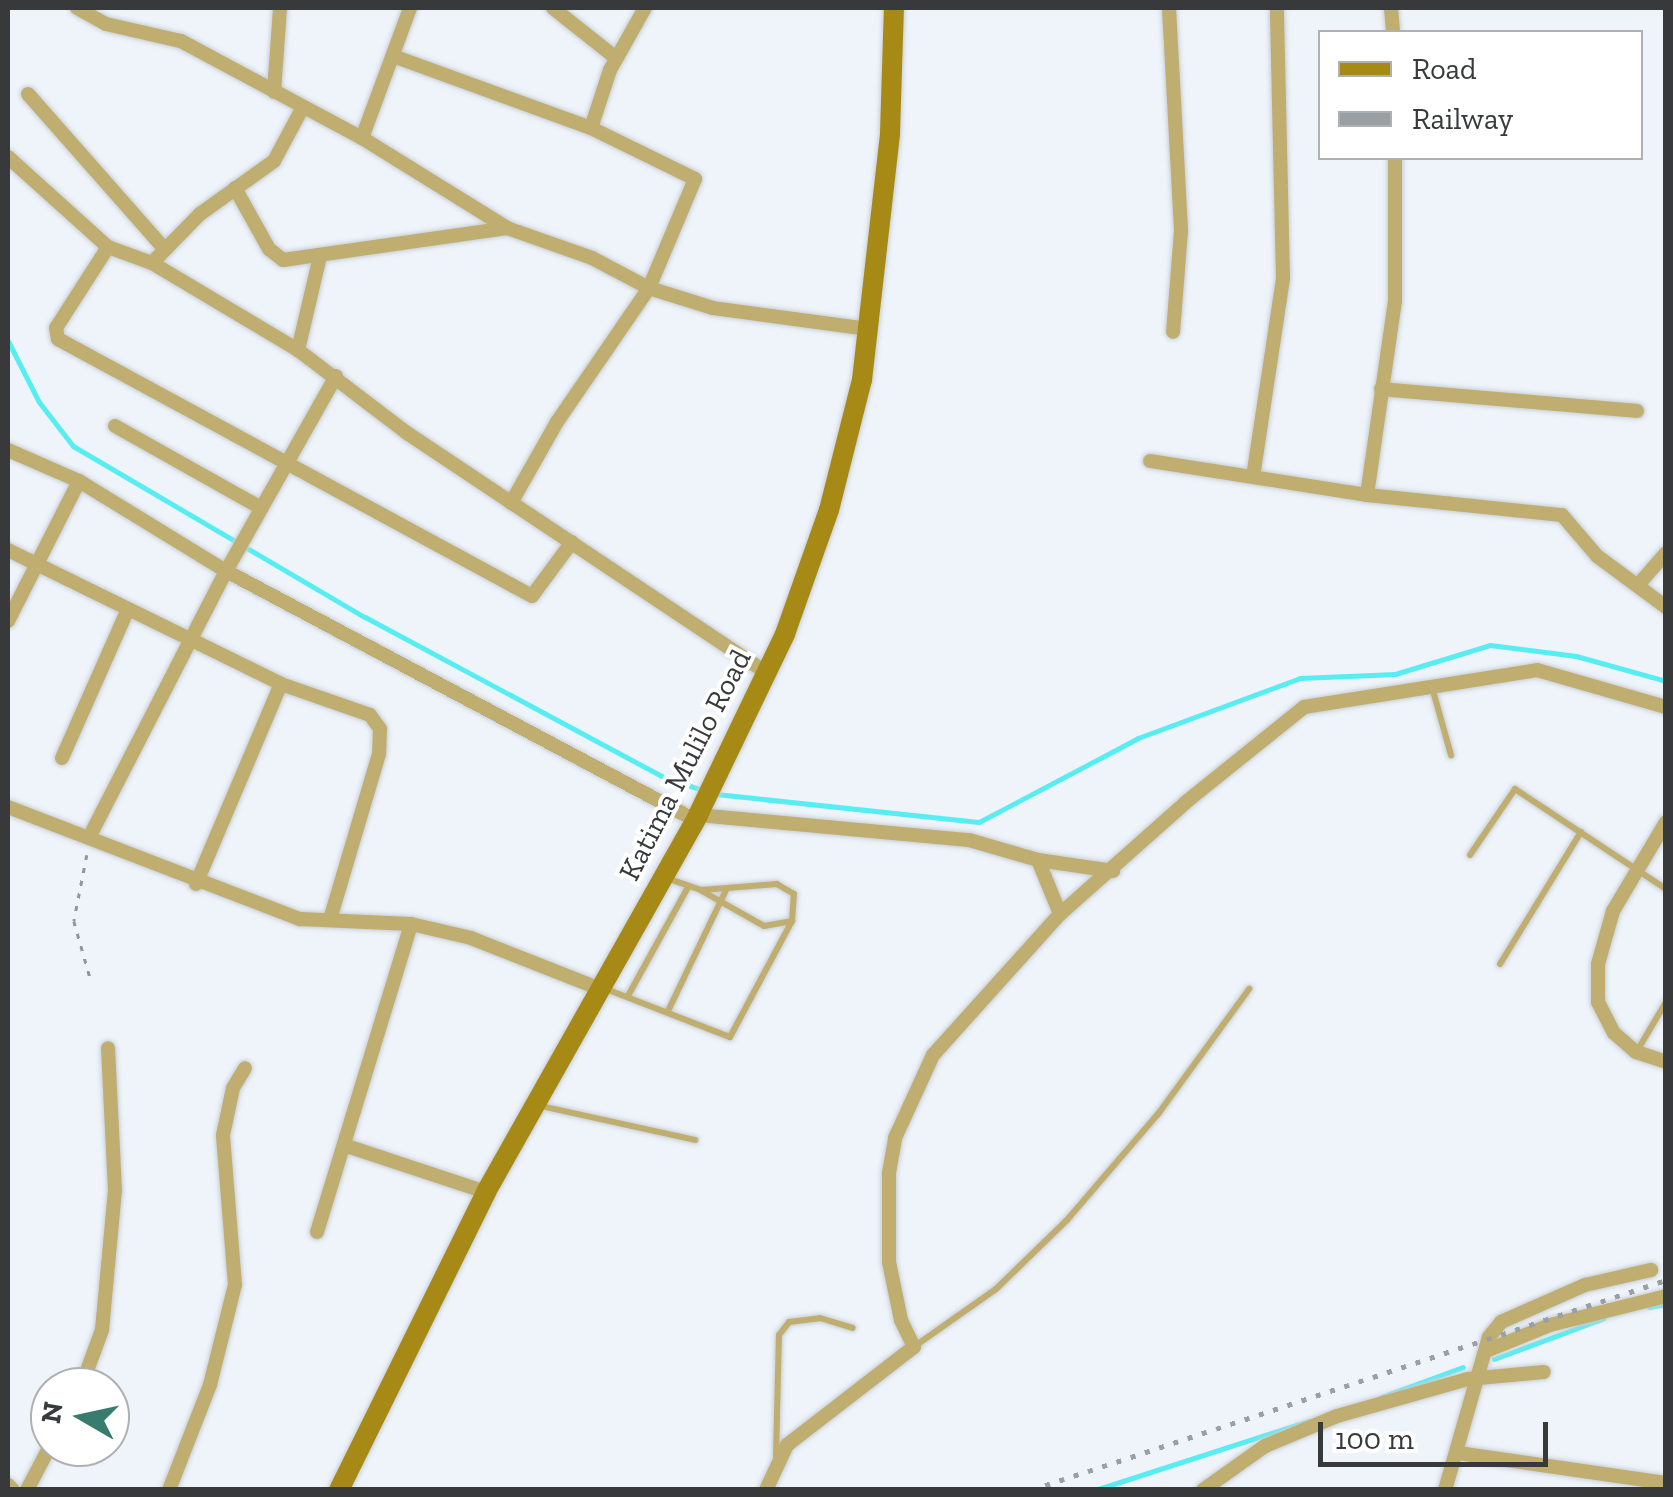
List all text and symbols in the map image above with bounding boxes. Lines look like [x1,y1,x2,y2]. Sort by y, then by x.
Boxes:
legend [1318,30,1643,160]
text: Road [1412,51,1477,87]
text: Railway [1412,101,1513,137]
street label: Katima Mulilo Road [611,644,759,886]
north arrow [30,1367,130,1467]
text: N [34,1399,70,1426]
scale bar [1323,1402,1553,1464]
text: 100 m [1335,1421,1414,1457]

